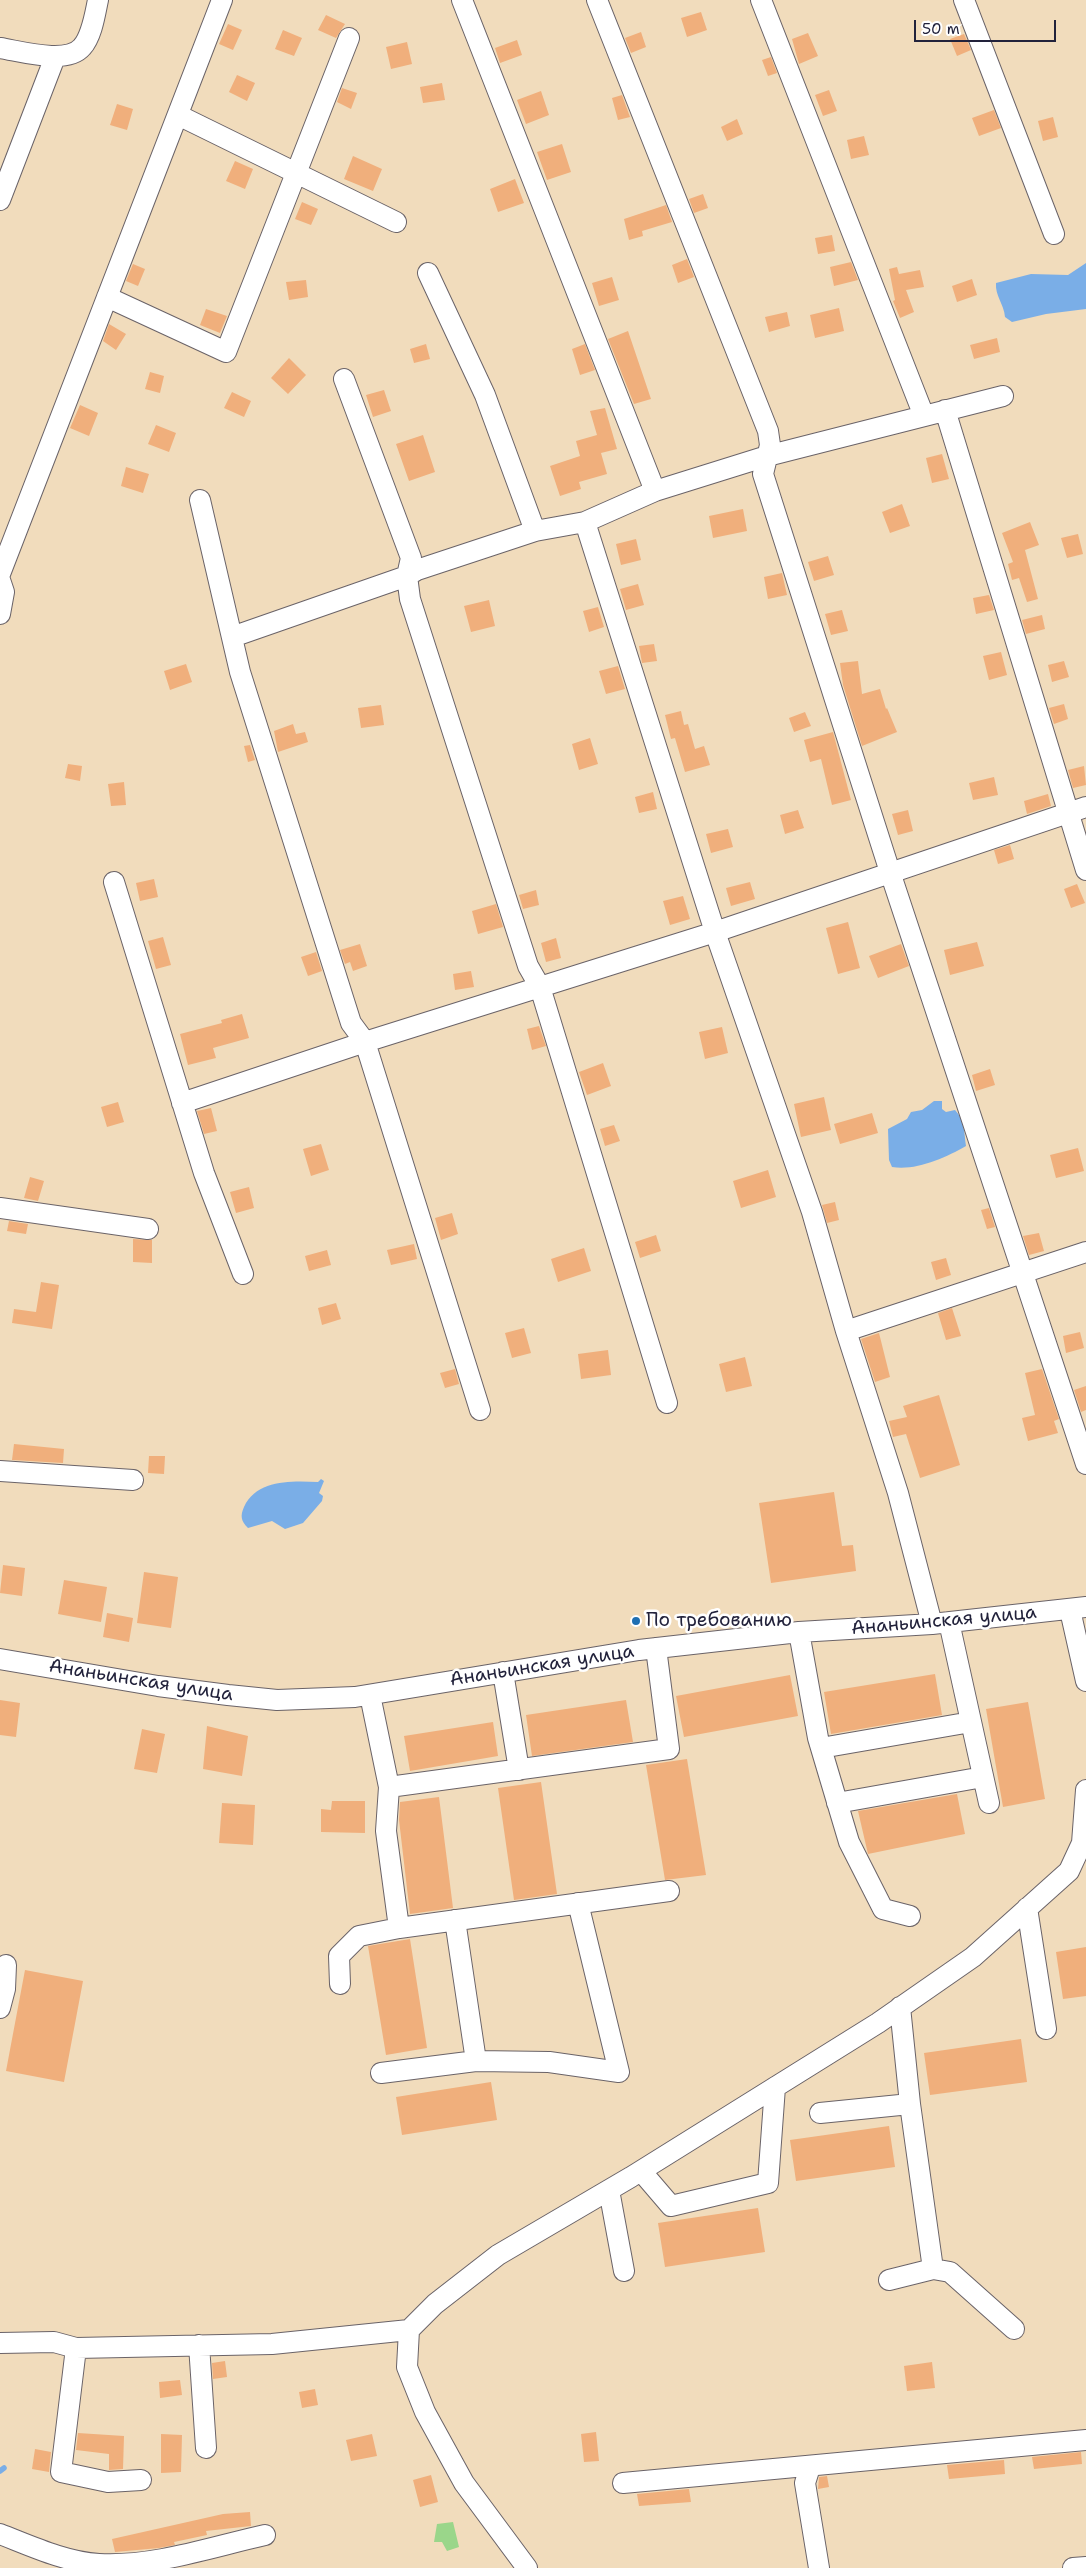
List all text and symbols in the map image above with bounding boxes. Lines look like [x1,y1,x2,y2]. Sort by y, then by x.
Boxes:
scale bar [916,10,1058,42]
text: 50 m [922,19,960,39]
street label: Ананьинская улица [850,1602,1038,1640]
place label: По требованию [646,1610,792,1632]
marker: По требованию [630,1615,642,1627]
street label: Ананьинская улица [448,1640,636,1692]
street label: Ананьинская улица [47,1655,235,1707]

